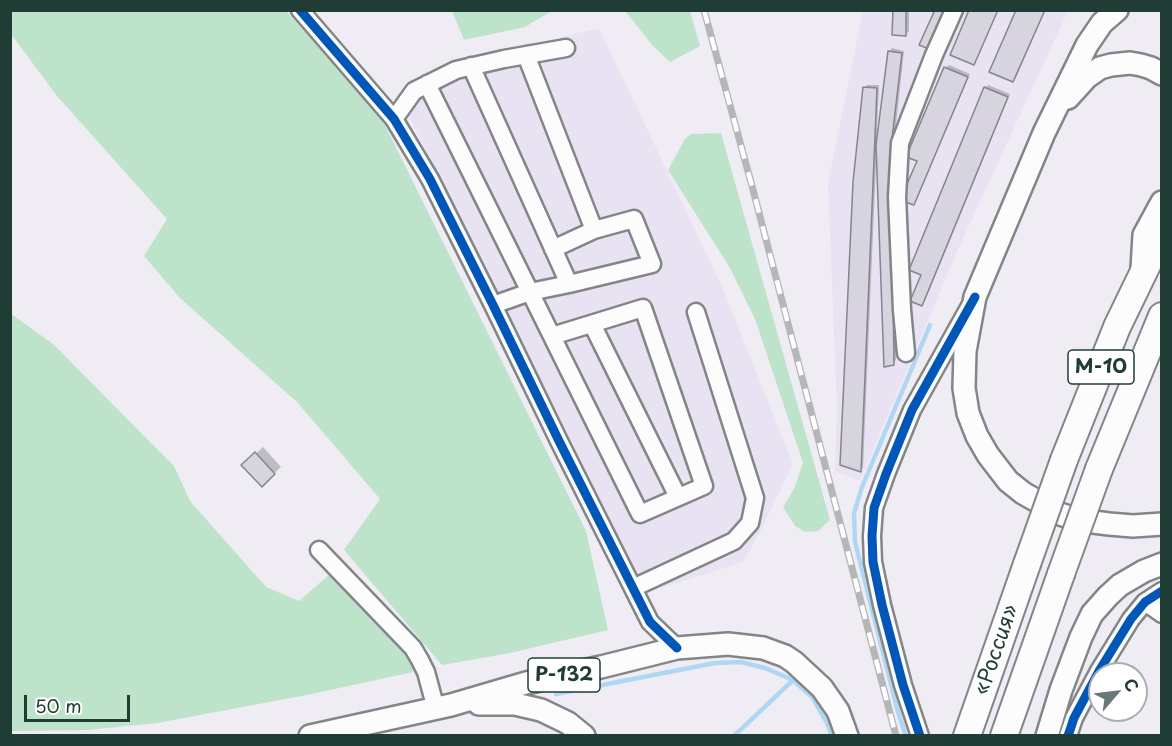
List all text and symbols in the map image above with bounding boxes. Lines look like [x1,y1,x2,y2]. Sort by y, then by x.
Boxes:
road number: М-10 [1068,350,1134,384]
street label: «Россия» [970,601,1024,699]
road number: Р-132 [528,658,600,692]
north arrow [1088,662,1148,722]
text: С [1119,674,1146,695]
scale bar [27,683,134,721]
text: 50 m [35,692,82,719]

